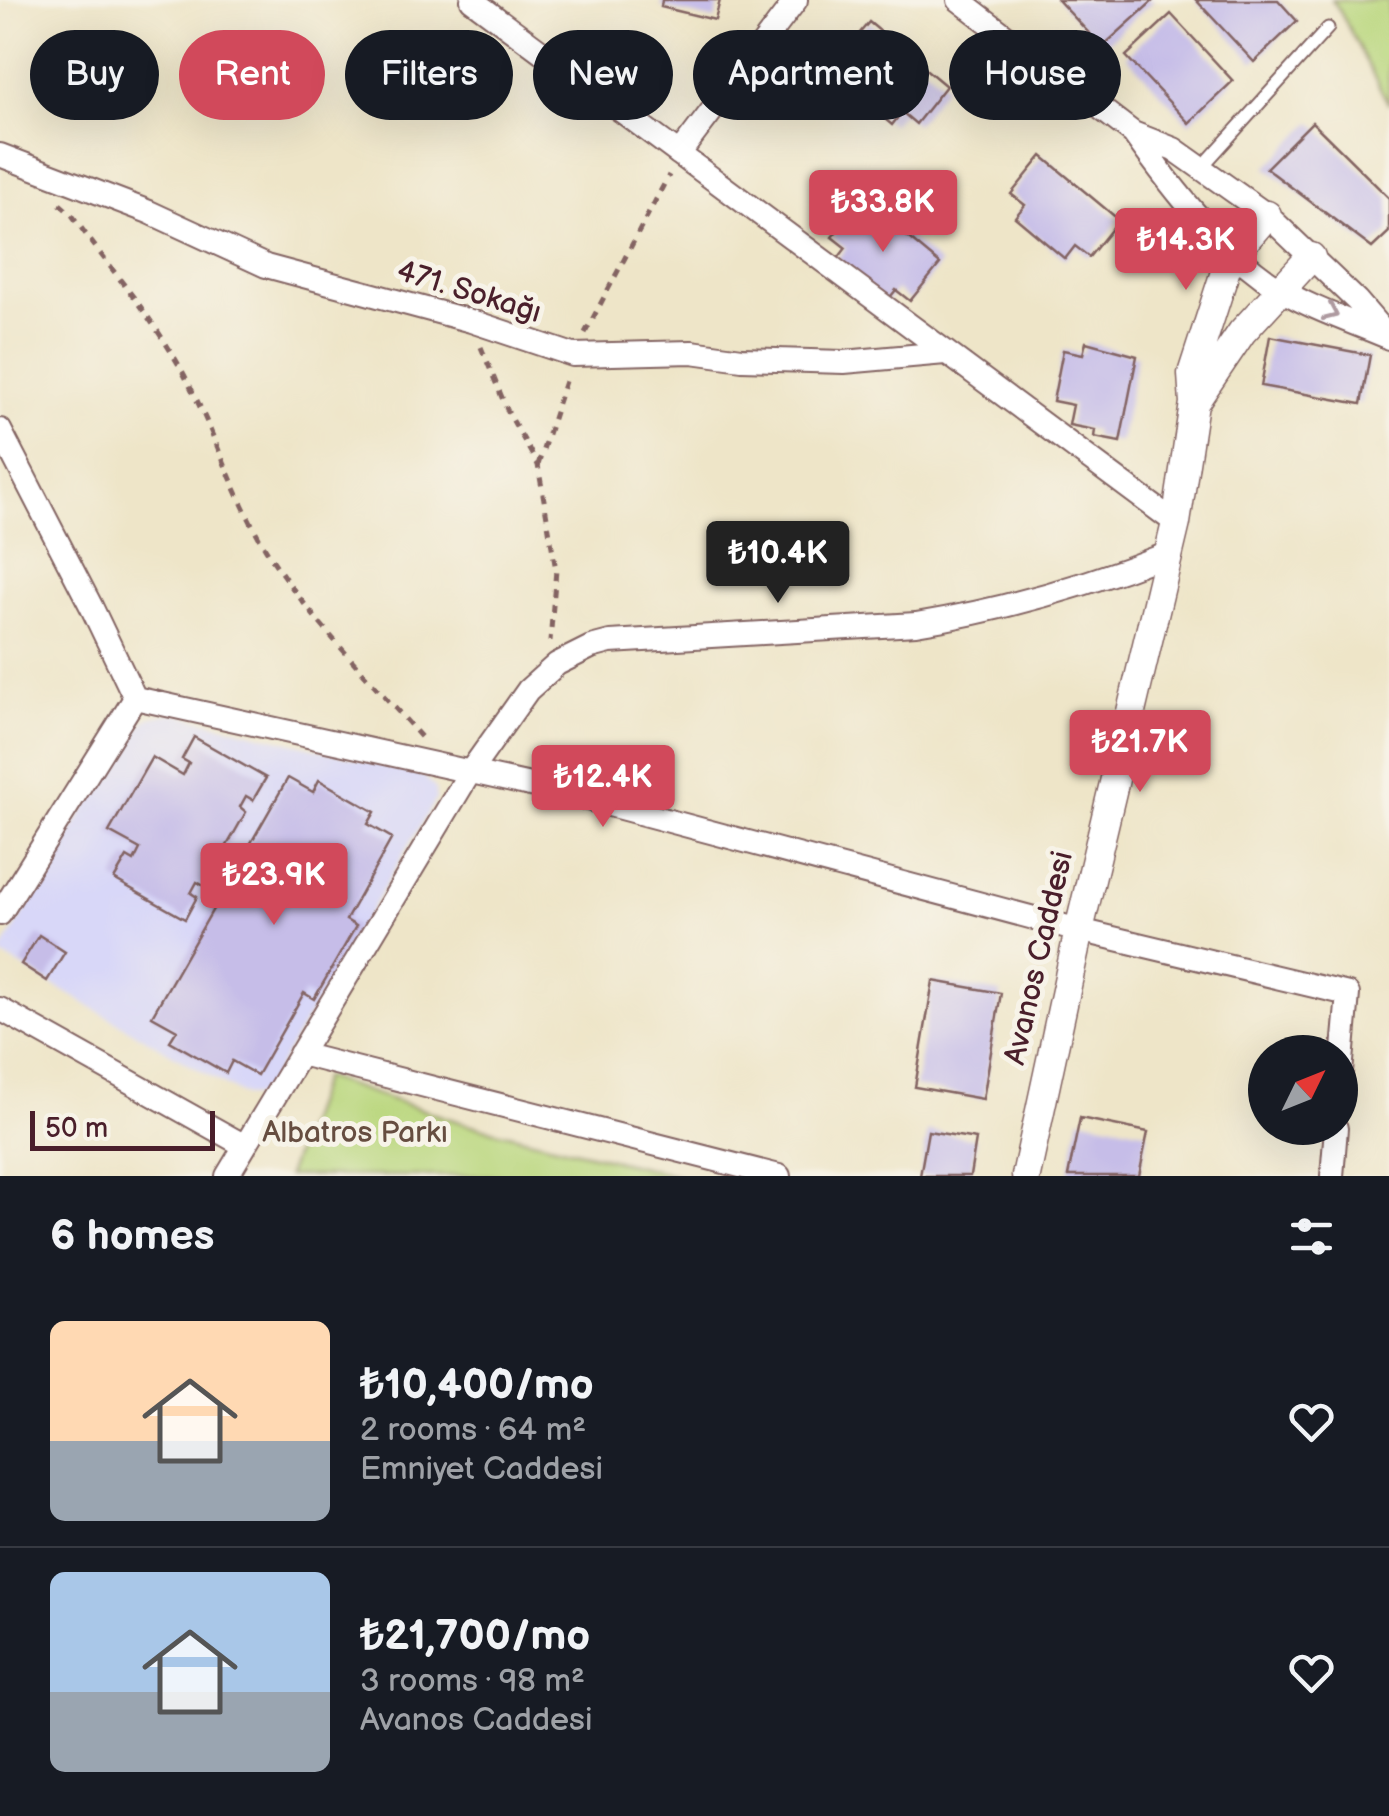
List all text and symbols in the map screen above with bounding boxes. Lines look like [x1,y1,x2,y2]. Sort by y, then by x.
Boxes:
chip: Buy [30,30,159,120]
chip: Rent [179,30,325,120]
chip: Filters [345,30,513,120]
chip: New [533,30,673,120]
chip: Apartment [693,30,929,120]
chip: House [949,30,1121,120]
pin: ₺33.8K [802,170,964,255]
text: ₺33.8K [831,183,935,222]
pin: ₺14.3K [1105,208,1267,293]
text: ₺14.3K [1137,221,1235,260]
street label: 471. Sokağı [393,253,545,331]
one-way arrow [1321,301,1339,321]
pin: ₺10.4K [697,521,859,606]
text: ₺10.4K [728,534,828,573]
pin: ₺21.7K [1059,710,1221,795]
text: ₺21.7K [1092,723,1188,762]
pin: ₺12.4K [522,745,684,830]
text: ₺12.4K [554,758,652,797]
pin: ₺23.9K [193,843,355,928]
street label: Avanos Caddesi [997,848,1081,1068]
text: ₺23.9K [223,856,325,895]
north arrow [1248,1035,1358,1145]
map controls [1248,1035,1358,1145]
scale bar [30,1106,215,1150]
text: 50 m [45,1112,108,1145]
park label: Albatros Parkı [262,1115,448,1151]
icon: filters [1284,1209,1339,1264]
text: 6 homes [50,1211,214,1262]
text: ₺10,400/mo [360,1360,594,1411]
icon: home [130,1361,250,1481]
icon: heart [1284,1394,1339,1449]
text: 2 rooms · 64 m² [360,1411,586,1450]
text: Emniyet Caddesi [360,1450,603,1489]
text: ₺21,700/mo [360,1611,590,1662]
icon: home [130,1612,250,1732]
icon: heart [1284,1645,1339,1700]
text: 3 rooms · 98 m² [360,1662,585,1701]
text: Avanos Caddesi [360,1701,592,1740]

